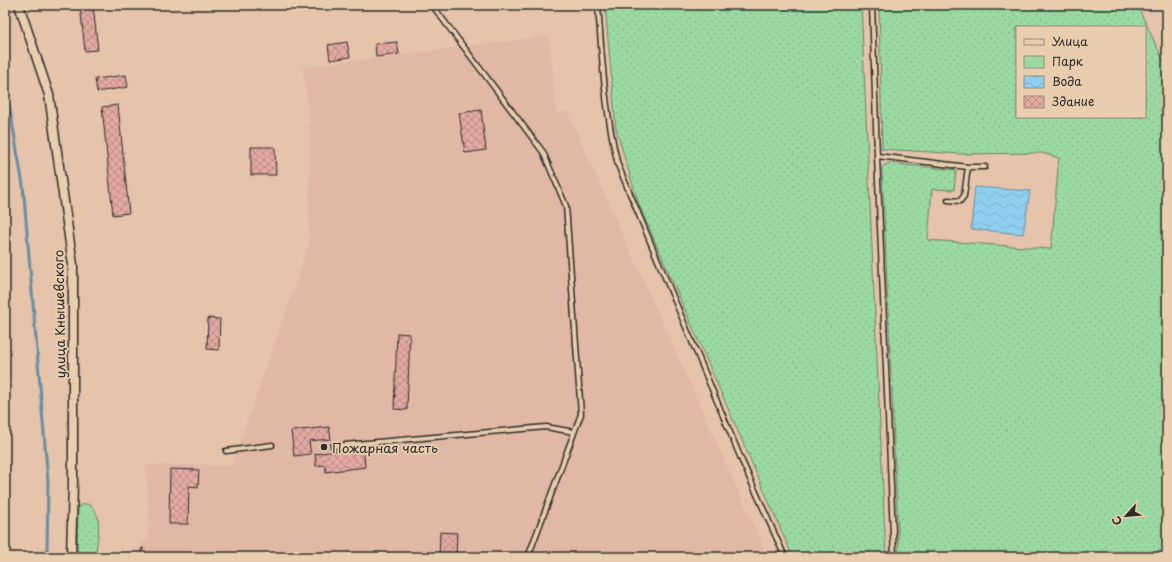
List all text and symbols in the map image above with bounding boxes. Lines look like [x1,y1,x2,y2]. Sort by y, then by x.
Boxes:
legend [1016,26,1146,118]
text: Улица [1052,32,1088,50]
text: Парк [1052,52,1084,70]
text: Вода [1052,72,1082,90]
text: Здание [1052,92,1094,110]
street label: улица Кнышевского [48,249,70,379]
place label: Пожарная часть [332,438,438,457]
marker: Пожарная часть [319,442,329,452]
north arrow [1106,496,1146,536]
text: С [1107,513,1126,528]

